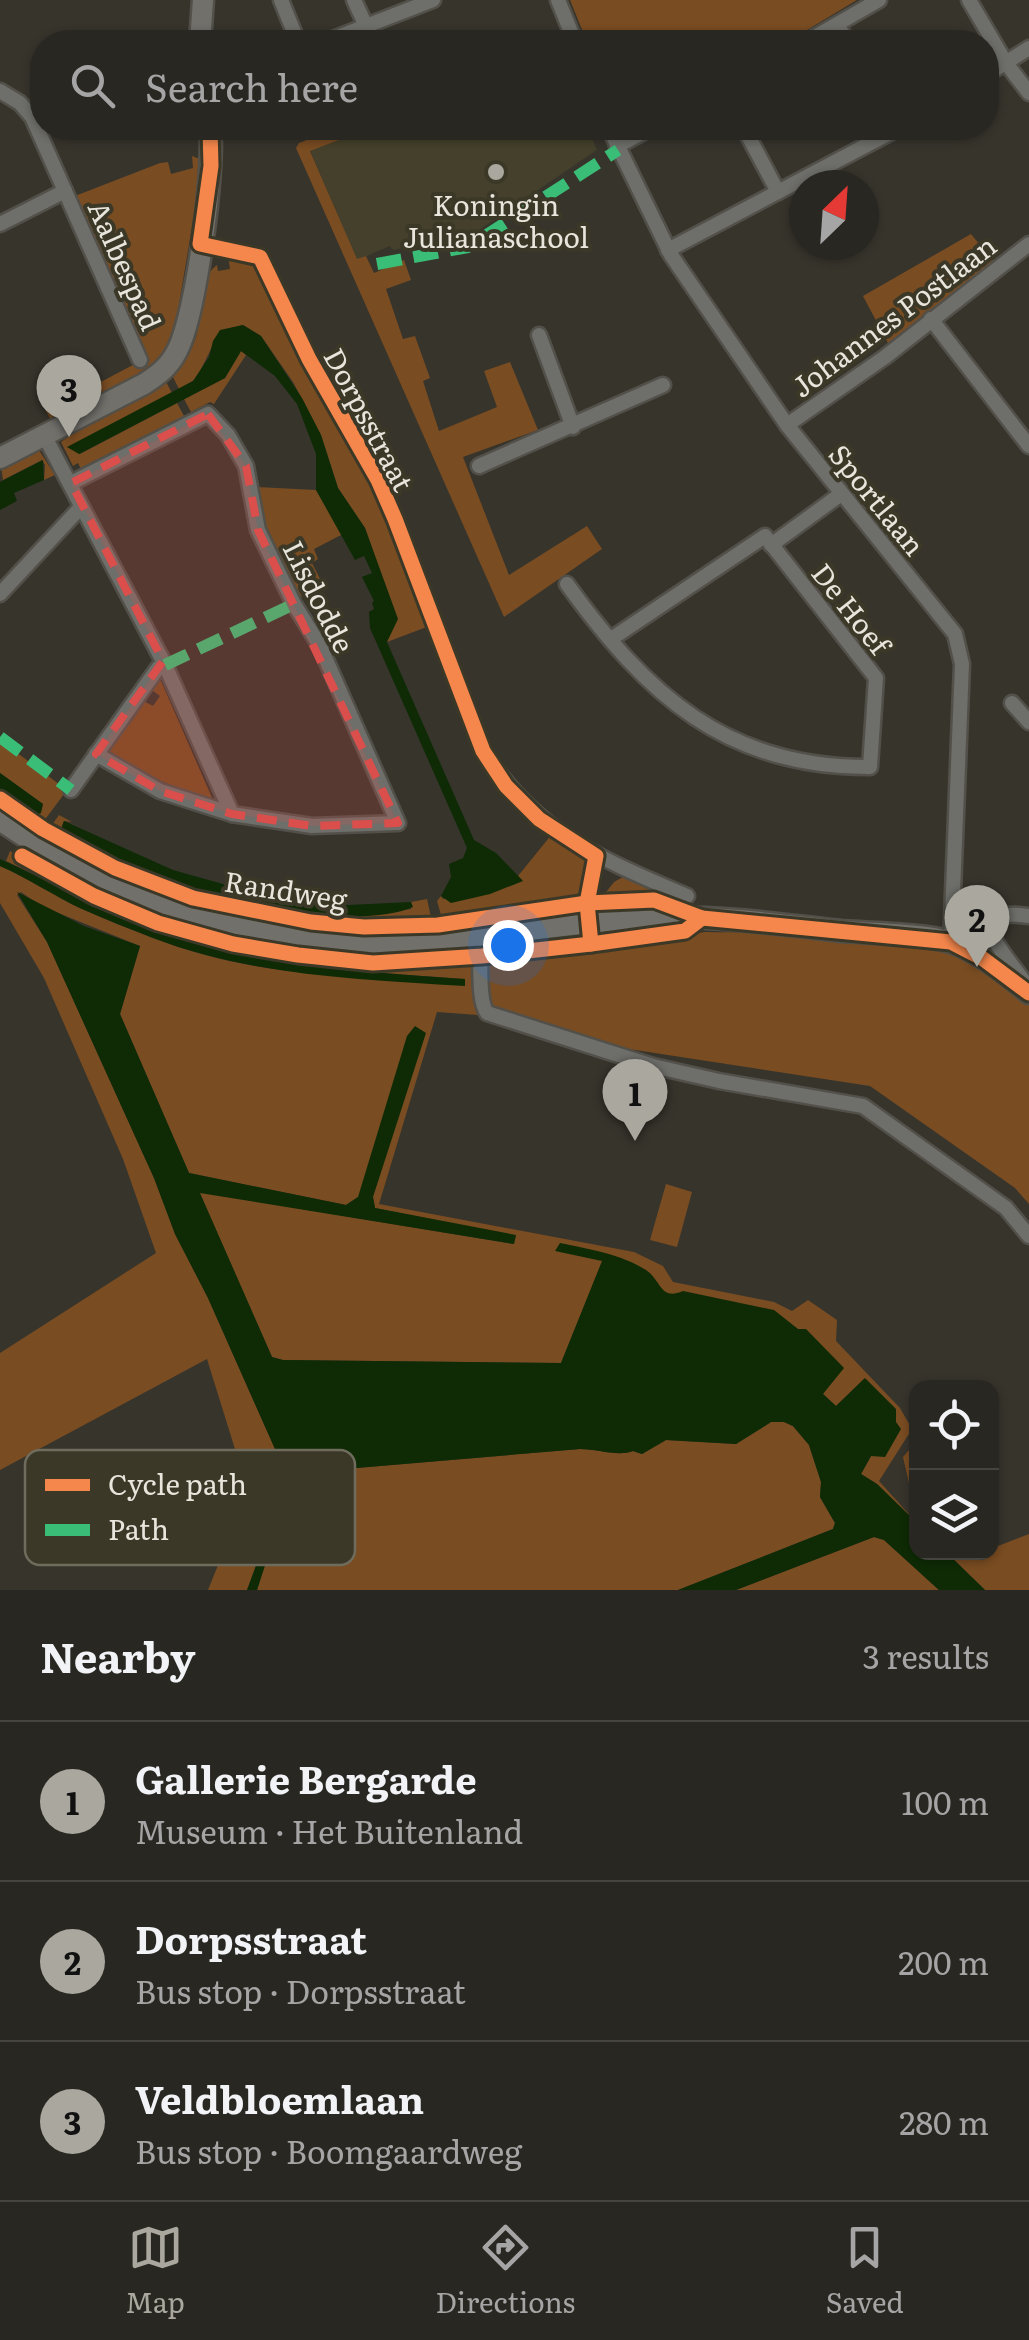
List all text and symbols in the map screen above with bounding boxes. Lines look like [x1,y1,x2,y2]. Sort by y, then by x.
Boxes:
search box [30,30,999,140]
text: Search here [145,57,358,114]
icon: search [65,58,120,113]
marker: Koningin Julianaschool [485,161,507,183]
north arrow [789,170,879,260]
place label: Koningin Julianaschool [403,183,589,257]
street label: Aalbespad [79,193,173,337]
street label: Johannes Postlaan [782,224,1004,406]
street label: Dorpsstraat [315,340,426,499]
pin: 3 [36,354,102,437]
street label: Sportlaan [820,434,936,564]
street label: Lisdodde [274,532,366,660]
street label: De Hoef [803,553,903,665]
street label: Randweg [222,859,351,919]
pin: 2 [944,884,1010,967]
your location [483,920,534,971]
pin: 1 [602,1058,668,1141]
map controls [909,1380,999,1560]
button: locate [909,1380,999,1470]
legend [25,1450,355,1565]
text: Cycle path [108,1462,247,1504]
button: layers [909,1470,999,1560]
text: Path [108,1507,169,1549]
text: Nearby [40,1624,196,1686]
text: 3 results [863,1631,989,1679]
text: Gallerie Bergarde [135,1749,477,1806]
text: 1 [66,1777,79,1825]
text: 100 m [902,1777,989,1825]
text: Museum · Het Buitenland [135,1806,523,1854]
text: Dorpsstraat [135,1909,367,1966]
text: 2 [64,1937,81,1985]
text: 200 m [898,1937,989,1985]
text: Bus stop · Dorpsstraat [135,1966,466,2014]
text: Veldbloemlaan [135,2069,424,2126]
text: 3 [64,2097,81,2145]
text: 280 m [899,2097,989,2145]
text: Bus stop · Boomgaardweg [135,2126,522,2174]
tab: Map [125,2220,185,2322]
tab: Directions [435,2220,575,2322]
tab: Saved [826,2220,904,2322]

